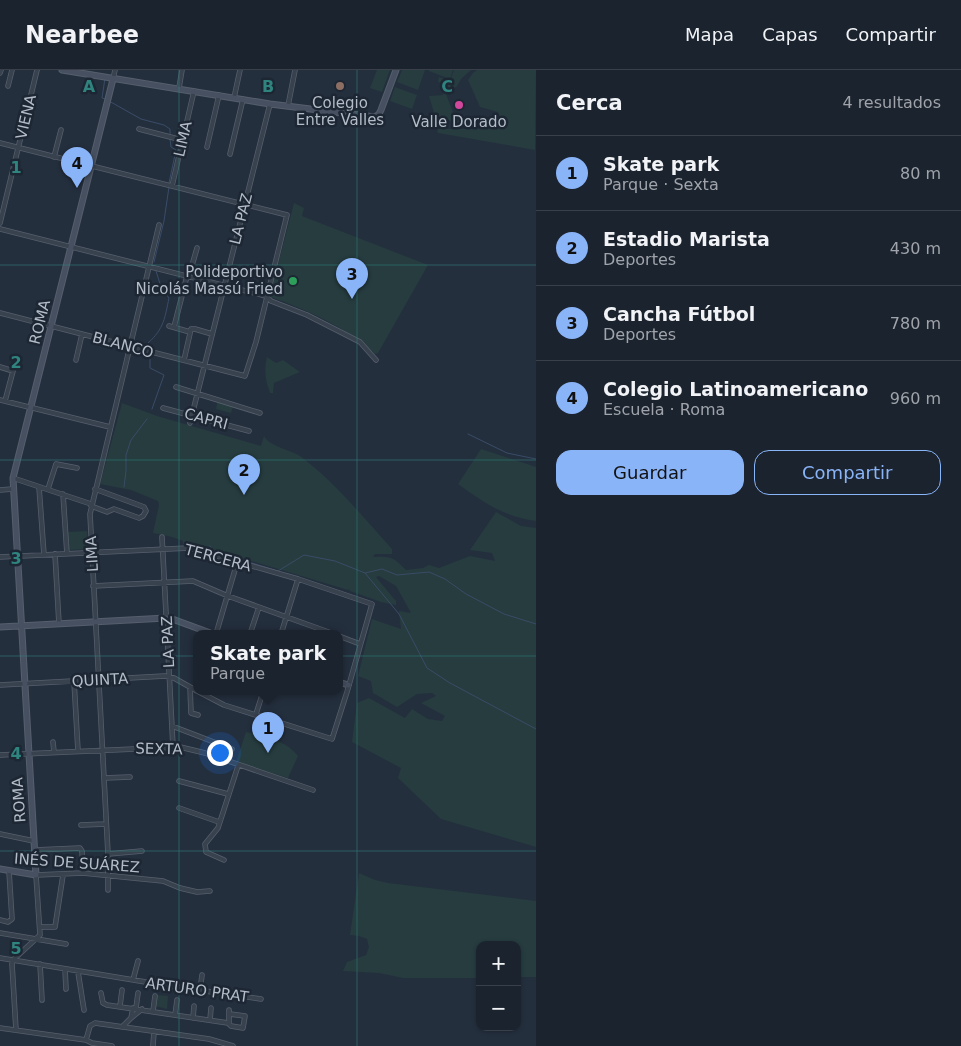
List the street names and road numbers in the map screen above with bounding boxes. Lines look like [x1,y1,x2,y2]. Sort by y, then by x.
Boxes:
street label: VIENA [12,92,40,141]
street label: LIMA [170,119,196,159]
street label: LA PAZ [226,191,256,247]
street label: ROMA [26,297,54,346]
street label: BLANCO [90,328,156,362]
street label: CAPRI [182,405,230,433]
street label: LIMA [82,535,102,572]
street label: TERCERA [182,540,254,576]
street label: LA PAZ [158,615,178,669]
street label: QUINTA [71,669,130,690]
street label: SEXTA [135,740,184,758]
street label: ROMA [8,776,30,823]
street label: INÉS DE SUÁREZ [13,849,141,876]
street label: ARTURO PRAT [144,974,250,1006]

